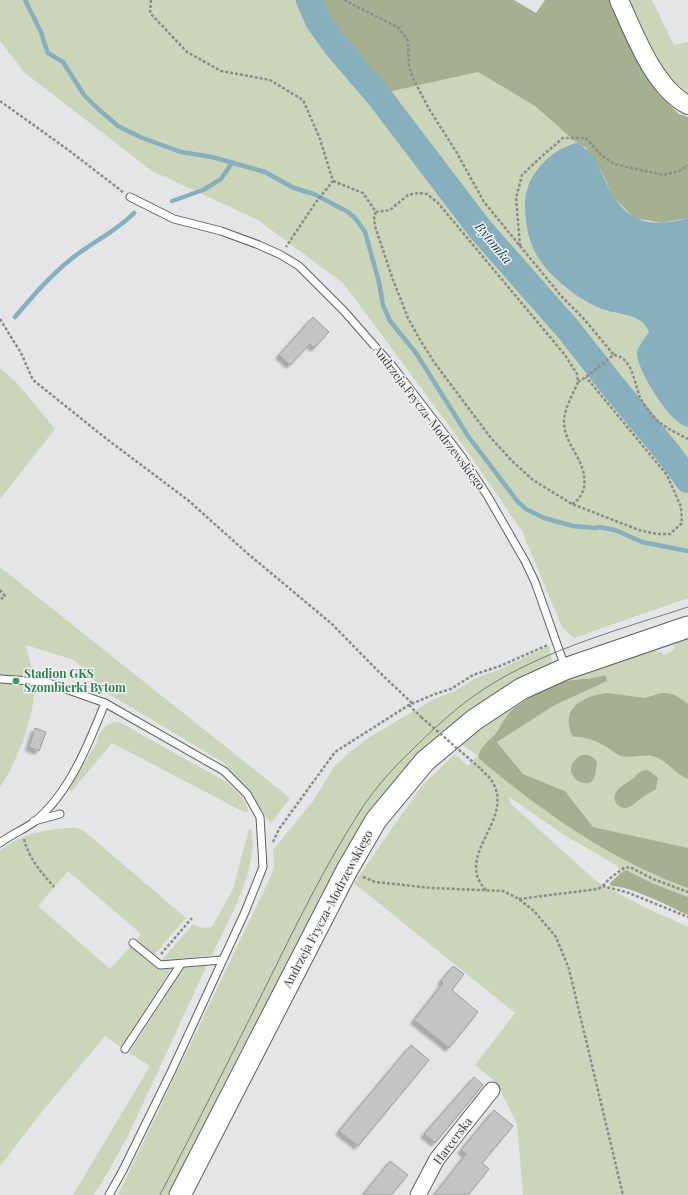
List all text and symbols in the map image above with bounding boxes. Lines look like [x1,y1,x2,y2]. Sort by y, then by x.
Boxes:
water label: Bytomka [471,218,517,267]
street label: Andrzeja Frycza-Modrzewskiego [370,341,490,493]
place label: Stadion GKS Szombierki Bytom [24,665,126,695]
marker: Stadion GKS Szombierki Bytom [11,676,21,686]
street label: Andrzeja Frycza-Modrzewskiego [278,826,376,991]
street label: Harcerska [429,1114,475,1167]

